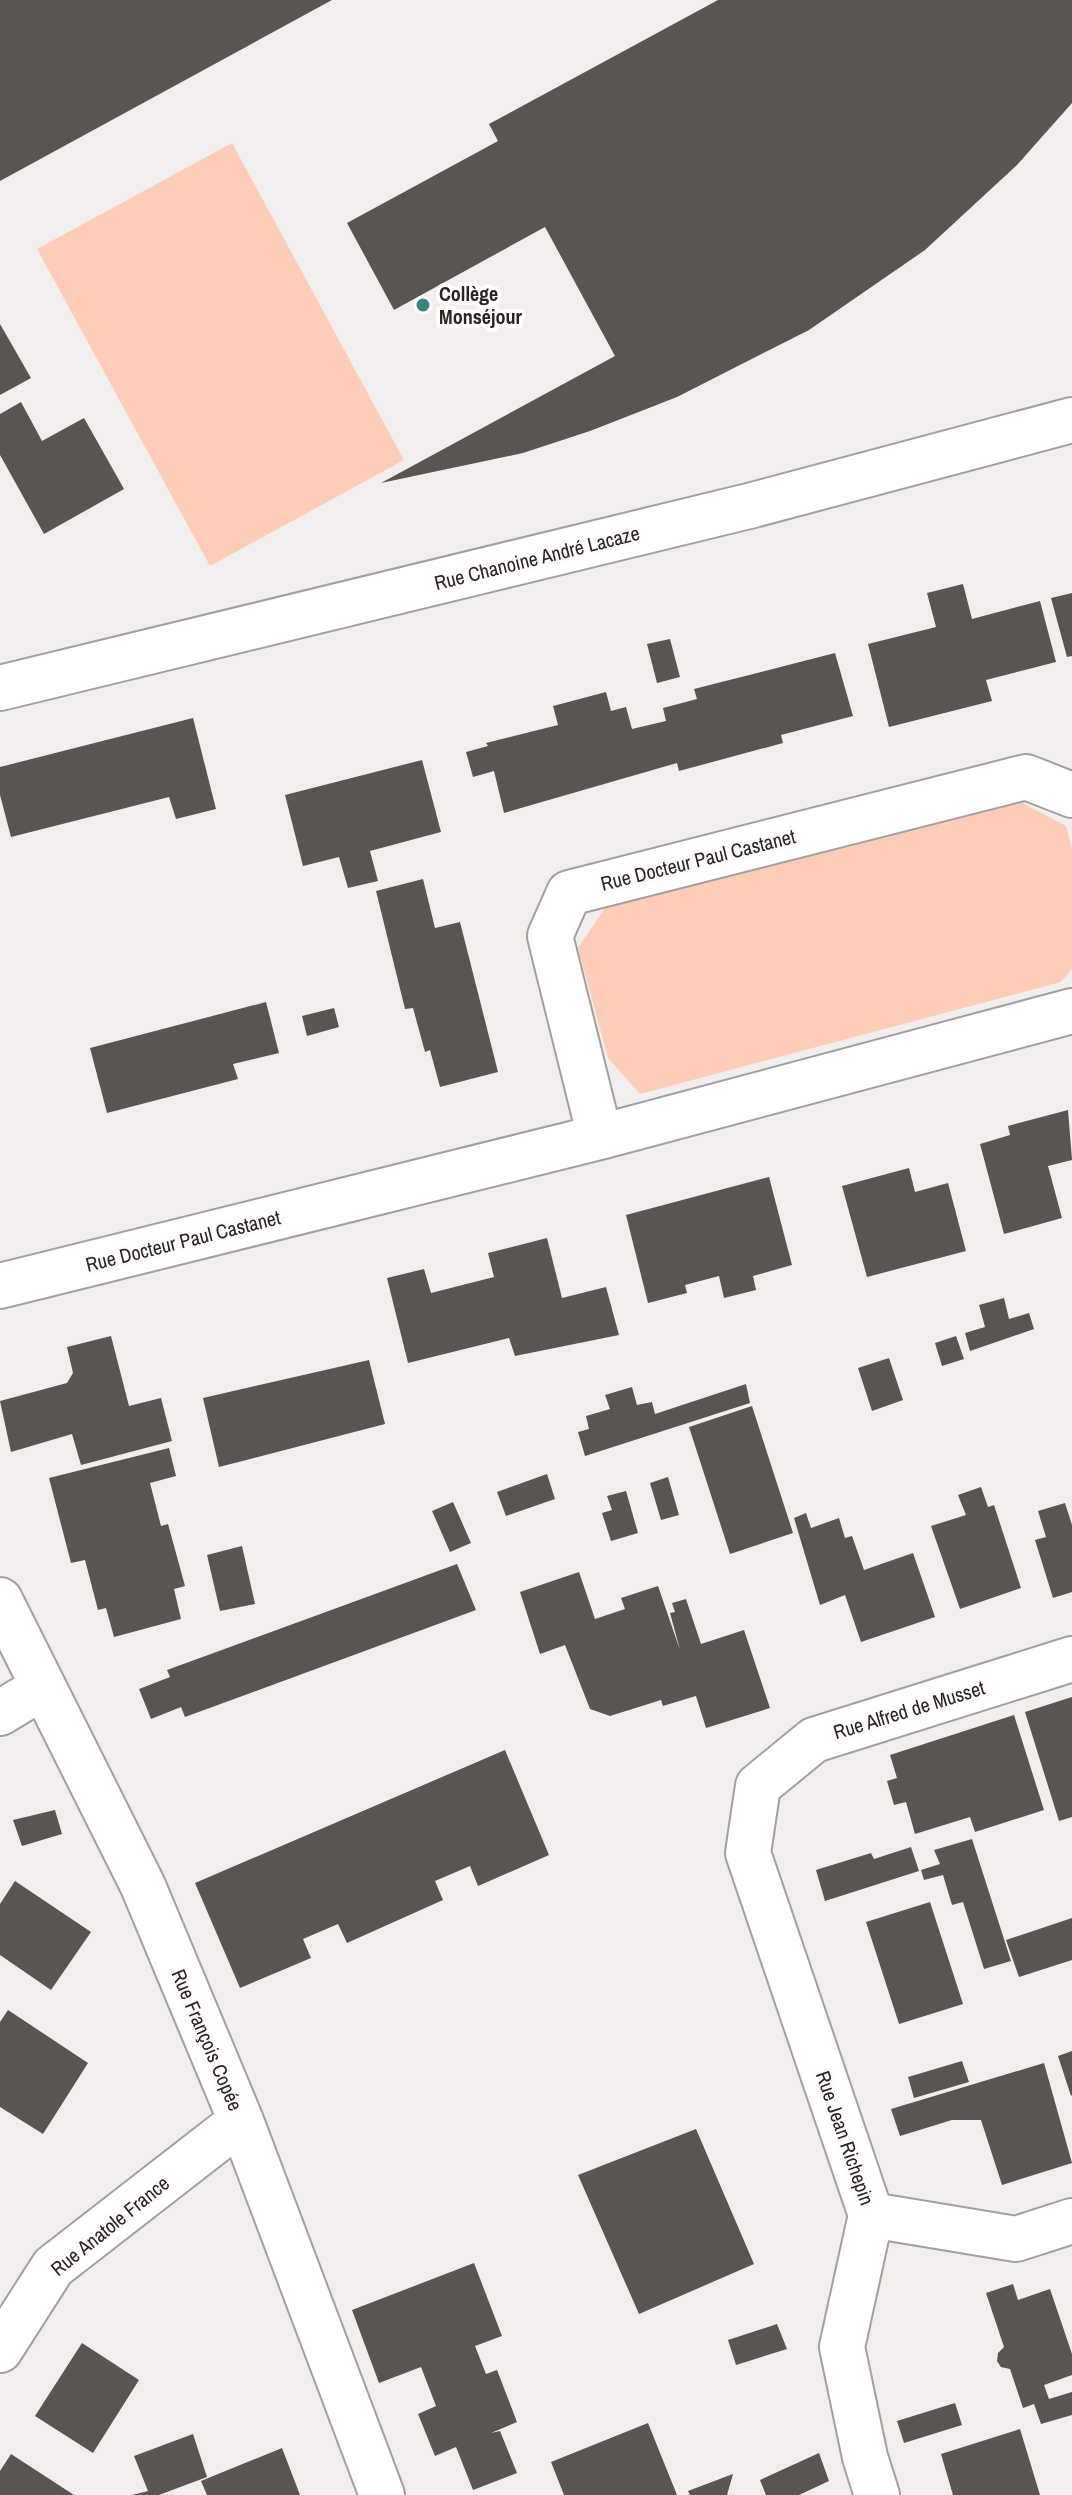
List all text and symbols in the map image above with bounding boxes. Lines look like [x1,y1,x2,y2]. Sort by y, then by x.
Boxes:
place label: Collège Monséjour [439,280,523,330]
marker: Collège Monséjour [414,296,432,314]
street label: Rue Chanoine André Lacaze [431,519,642,596]
street label: Rue Docteur Paul Castanet [598,822,798,897]
street label: Rue Docteur Paul Castanet [83,1203,283,1278]
street label: Rue Alfred de Musset [830,1674,988,1745]
street label: Rue François Copée [165,1965,249,2115]
street label: Rue Jean Richepin [810,2067,881,2209]
street label: Rue Anatole France [45,2170,175,2282]

